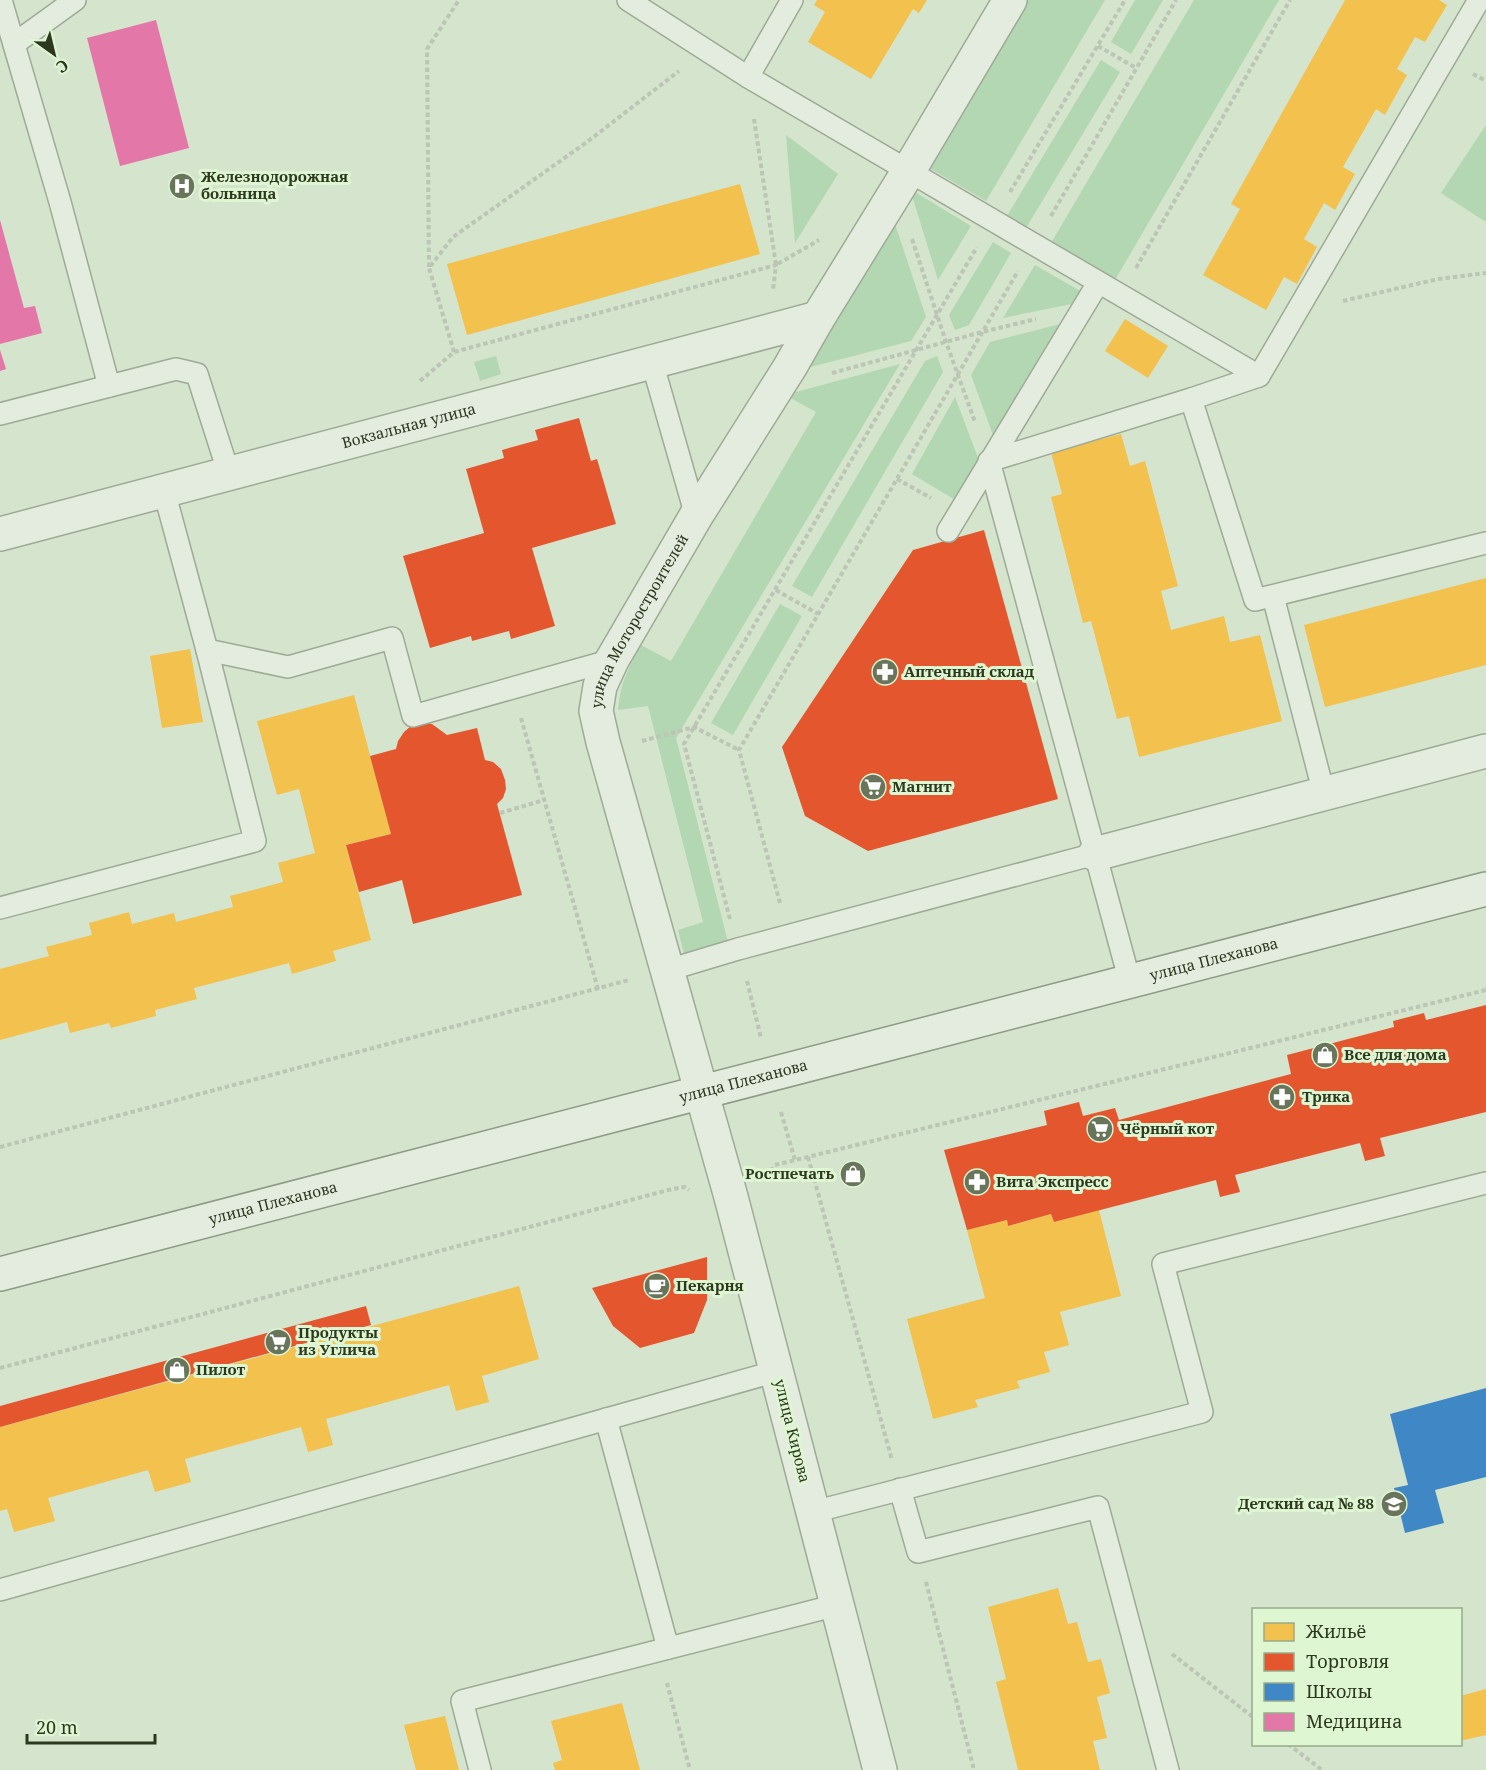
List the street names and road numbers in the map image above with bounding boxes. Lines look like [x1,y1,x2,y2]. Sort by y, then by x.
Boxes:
street label: Вокзальная улица [340,398,478,452]
street label: улица Моторостроителей [586,530,692,710]
street label: улица Плеханова [1147,932,1280,985]
street label: улица Плеханова [677,1054,810,1107]
street label: улица Плеханова [206,1176,339,1229]
street label: улица Кирова [770,1377,815,1485]

